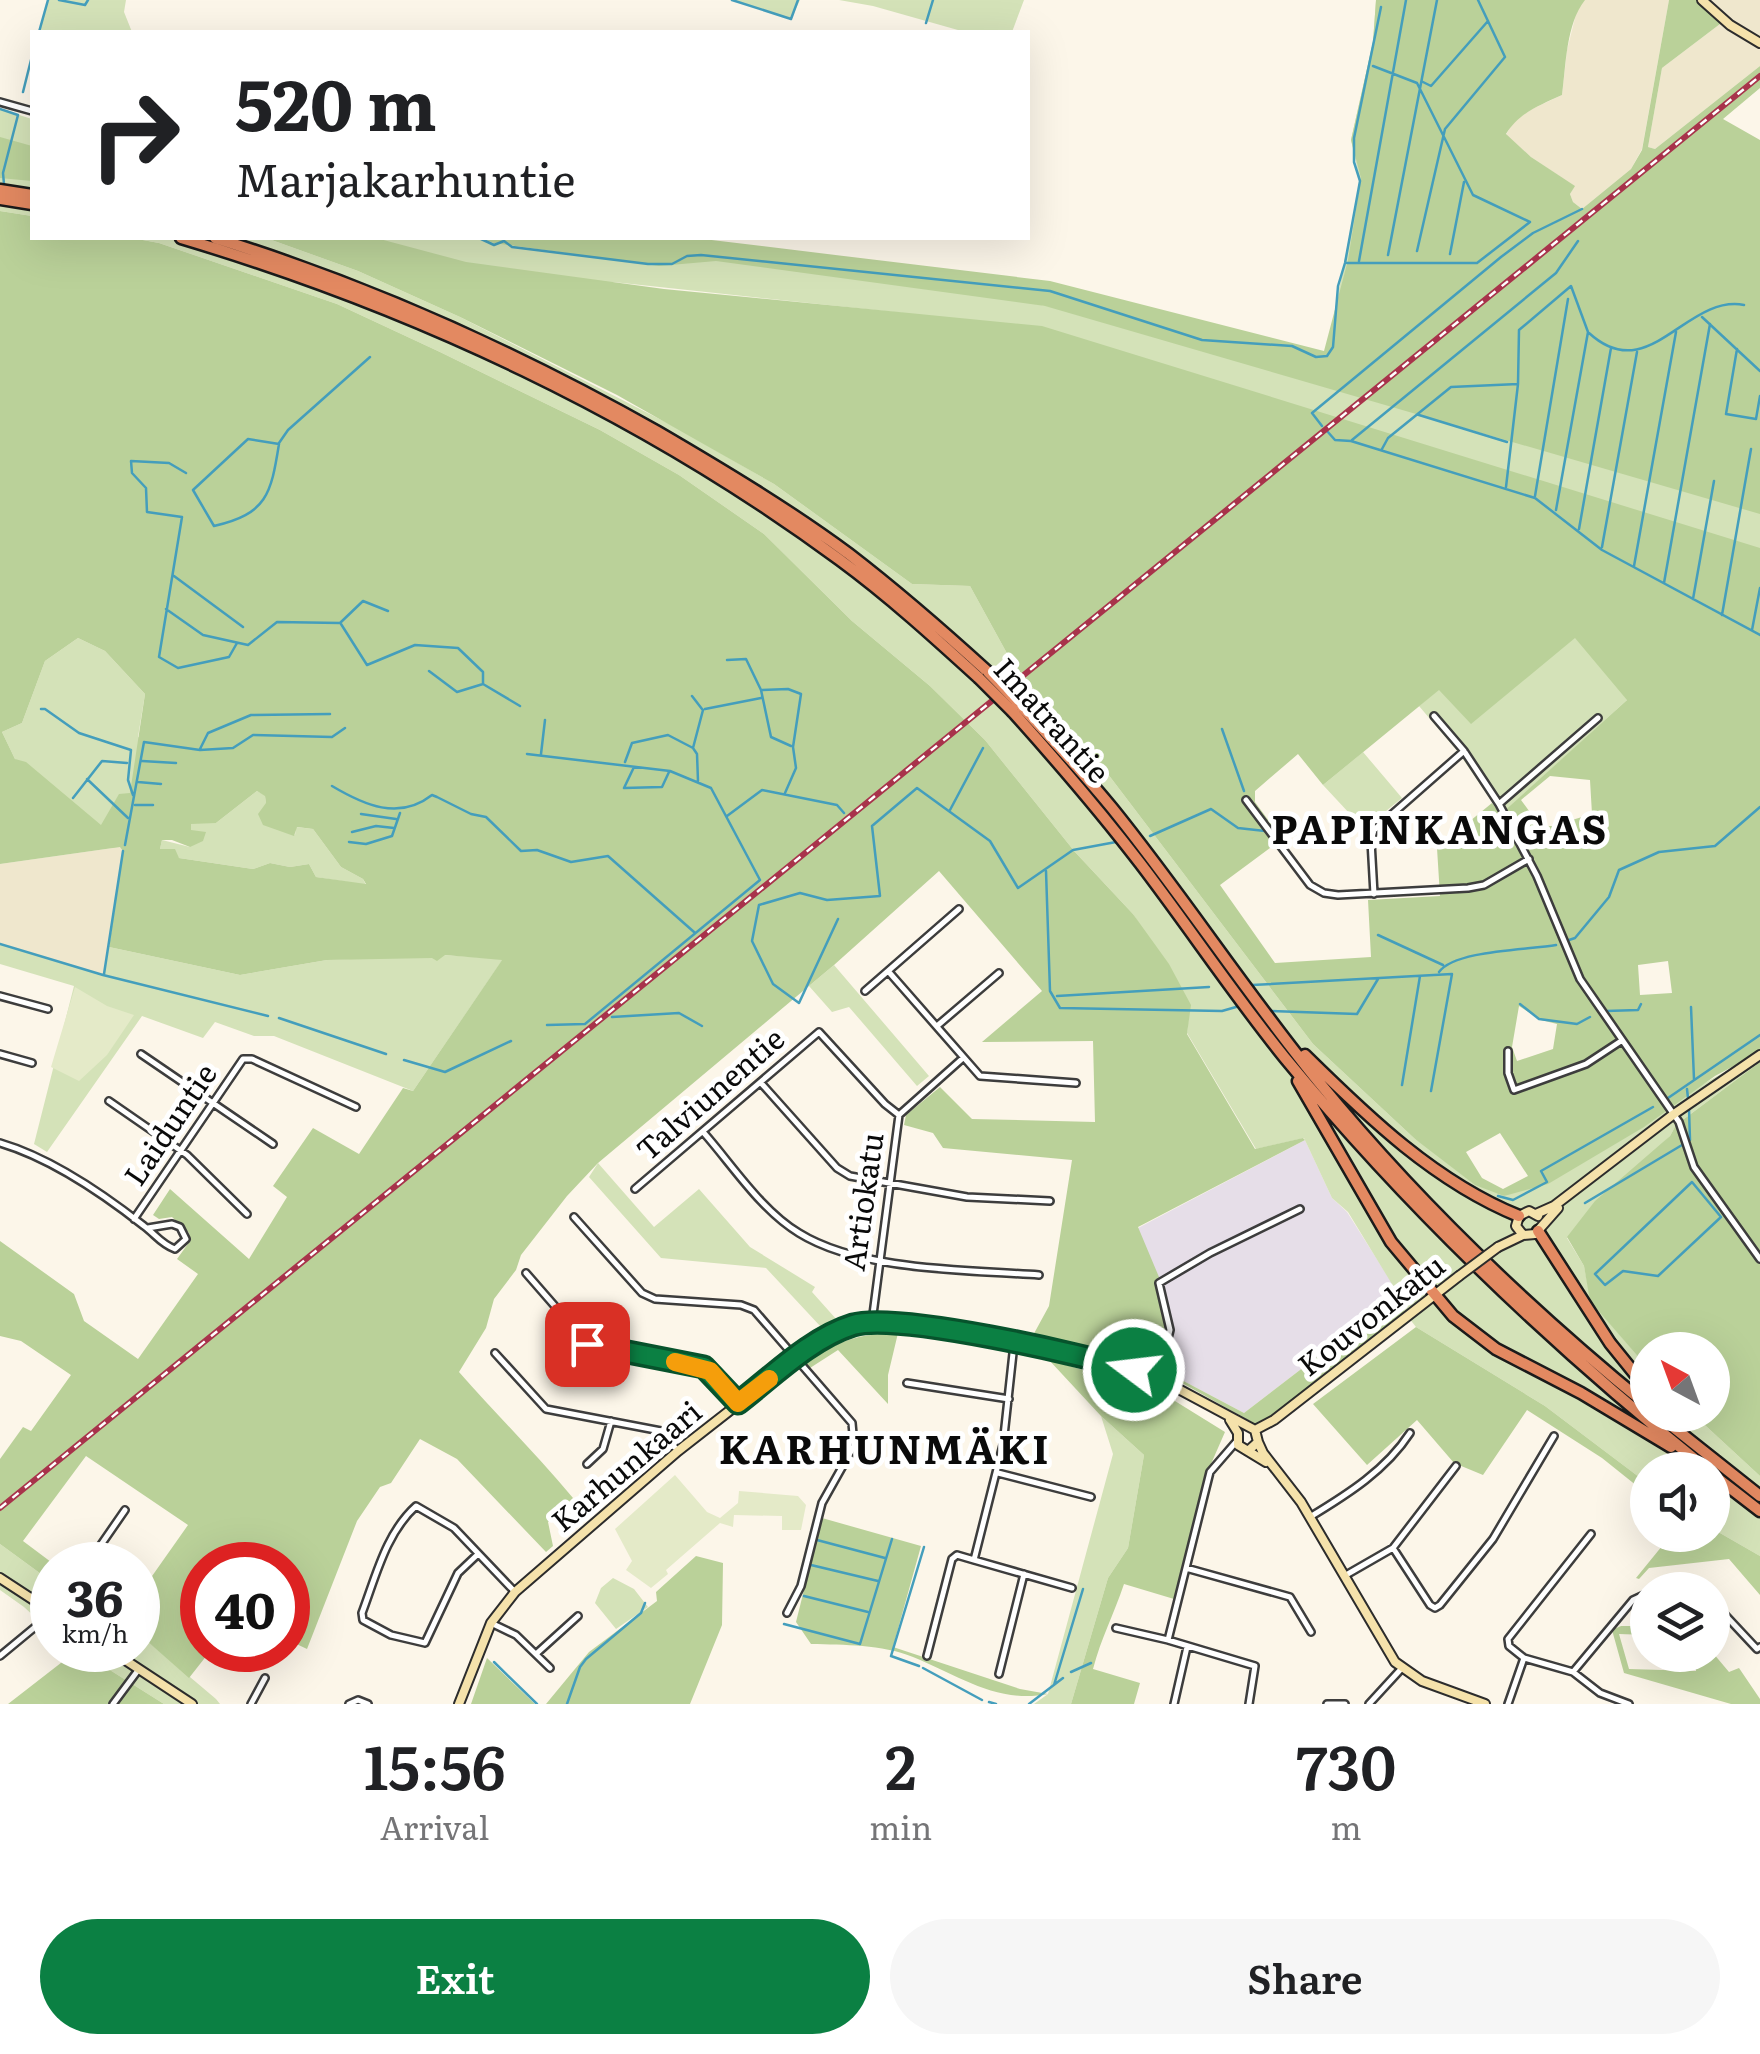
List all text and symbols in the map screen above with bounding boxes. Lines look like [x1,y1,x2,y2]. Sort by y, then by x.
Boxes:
text: 520 m [235,49,437,153]
icon: right [70,70,200,200]
text: Marjakarhuntie [235,144,576,211]
street label: Imatrantie [985,647,1121,791]
district label: PAPINKANGAS [1271,797,1609,856]
street label: Talviunentie [625,1016,793,1170]
street label: Laiduntie [111,1053,226,1193]
street label: Artiokatu [830,1130,893,1274]
street label: Kouvonkatu [1287,1242,1453,1385]
pin [545,1302,630,1387]
icon: arrive [560,1317,615,1372]
position arrow [1082,1318,1186,1422]
north arrow [1630,1332,1730,1432]
map controls [1630,1332,1730,1672]
street label: Karhunkaari [540,1389,710,1541]
district label: KARHUNMÄKI [719,1417,1051,1476]
button: sound [1630,1452,1730,1552]
speed limit sign: 40 [180,1542,310,1672]
text: 36 [66,1558,124,1632]
button: layers [1630,1572,1730,1672]
text: km/h [62,1614,128,1651]
text: 15:56 [364,1719,506,1808]
text: 2 [885,1719,917,1808]
text: 730 [1296,1719,1396,1808]
text: Arrival [380,1802,489,1850]
text: min [869,1802,932,1850]
text: m [1331,1802,1362,1850]
button: Exit [40,1919,870,2034]
button: Share [890,1919,1720,2034]

